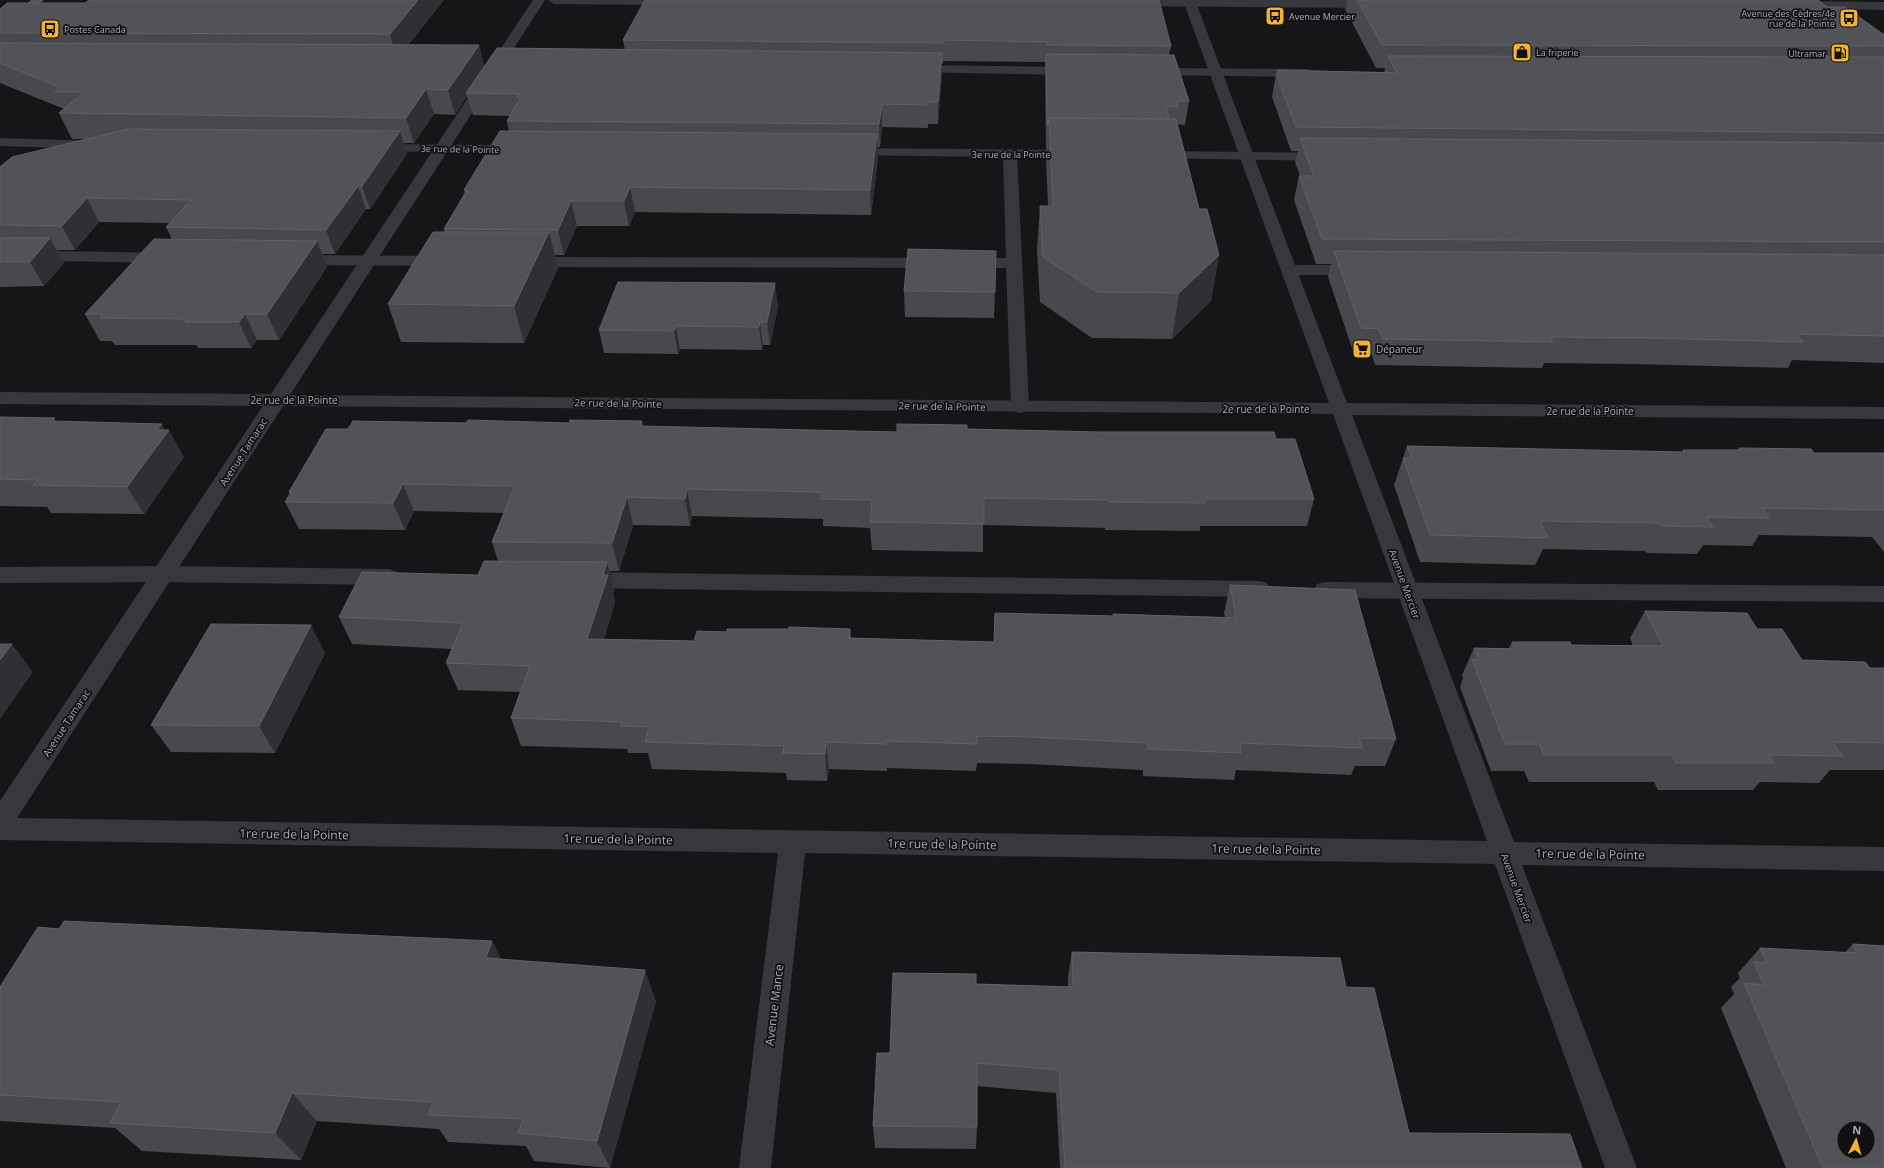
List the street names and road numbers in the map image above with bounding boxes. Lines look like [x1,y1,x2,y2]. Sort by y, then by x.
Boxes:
street label: 3e rue de la Pointe [421,142,499,156]
street label: 3e rue de la Pointe [972,148,1050,161]
street label: 2e rue de la Pointe [250,393,338,407]
street label: 2e rue de la Pointe [574,395,662,411]
street label: 2e rue de la Pointe [898,398,986,414]
street label: 2e rue de la Pointe [1222,402,1310,416]
street label: 2e rue de la Pointe [1546,404,1634,418]
street label: Avenue Tamarac [216,415,270,488]
street label: Avenue Mercier [1386,547,1424,621]
street label: Avenue Tamarac [39,686,93,759]
street label: 1re rue de la Pointe [239,825,349,843]
street label: 1re rue de la Pointe [563,830,673,848]
street label: 1re rue de la Pointe [887,835,997,853]
street label: 1re rue de la Pointe [1211,840,1321,858]
street label: 1re rue de la Pointe [1535,845,1645,863]
street label: Avenue Mercier [1498,851,1536,925]
street label: Avenue Mance [761,963,787,1047]

